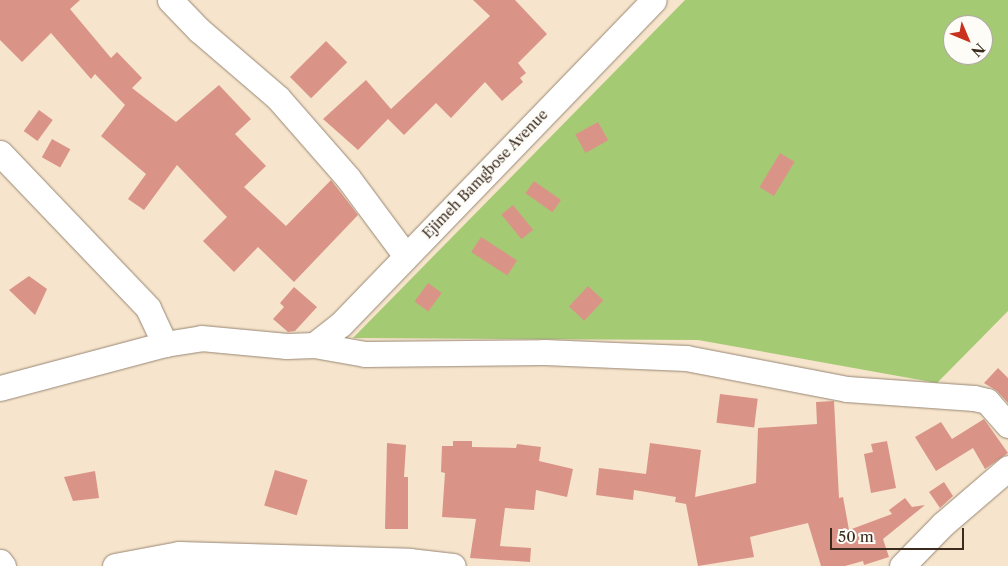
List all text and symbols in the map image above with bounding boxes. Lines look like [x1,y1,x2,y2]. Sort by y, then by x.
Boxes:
north arrow [943,15,993,65]
text: N [967,39,989,61]
street label: Ejimeh Bamgbose Avenue [419,106,551,242]
scale bar [833,518,967,550]
text: 50 m [838,527,874,546]

